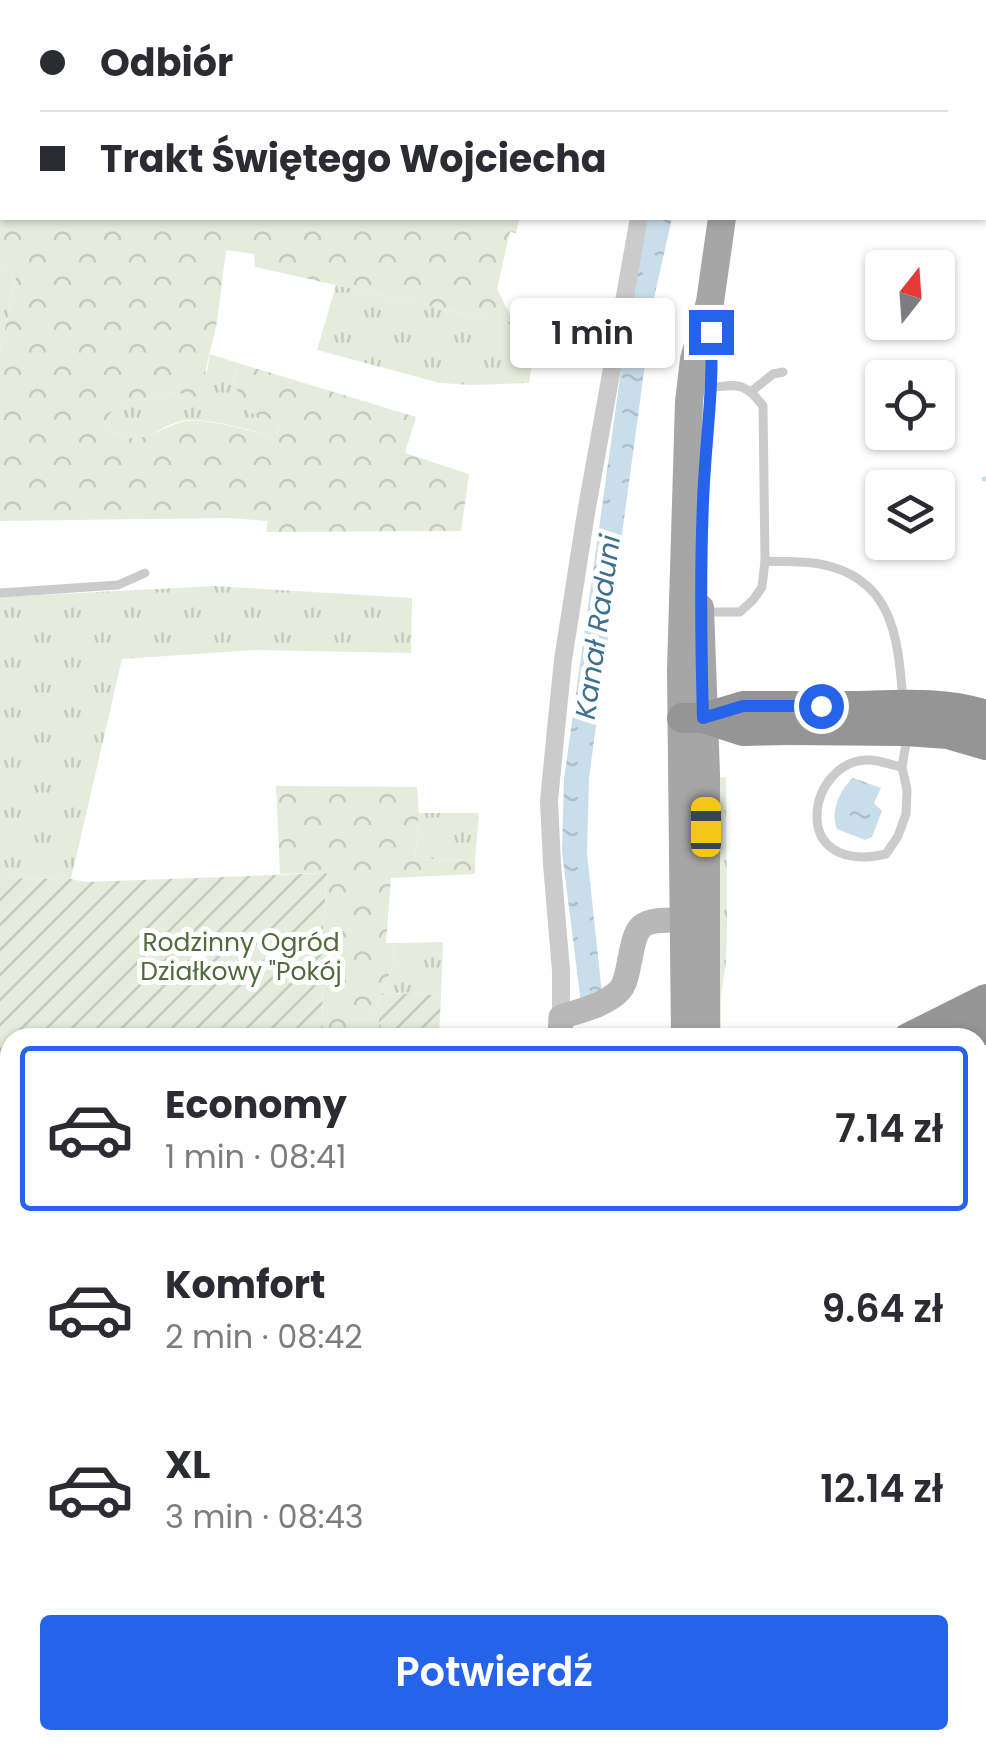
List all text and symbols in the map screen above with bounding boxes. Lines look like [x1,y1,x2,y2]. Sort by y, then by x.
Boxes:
text: Odbiór [100,36,233,89]
text: Trakt Świętego Wojciecha [100,132,607,185]
north arrow [865,250,955,340]
map controls [865,250,955,560]
callout: 1 min [511,297,676,367]
text: 1 min [551,310,634,355]
route end [689,310,734,355]
button: locate [865,360,955,450]
button: layers [865,470,955,560]
water label: Kanał Raduni [566,531,630,722]
route start [799,684,844,729]
car [691,797,721,857]
park label: Rodzinny Ogród Działkowy "Pokój [140,925,342,989]
text: Economy [165,1078,347,1131]
icon: car [45,1084,135,1174]
text: 7.14 zł [835,1102,943,1155]
text: 1 min · 08:41 [165,1134,346,1179]
text: Komfort [165,1258,326,1311]
icon: car [45,1264,135,1354]
text: 9.64 zł [821,1282,943,1335]
text: 2 min · 08:42 [165,1314,363,1359]
text: XL [165,1438,210,1491]
icon: car [45,1444,135,1534]
text: 12.14 zł [820,1462,943,1515]
text: 3 min · 08:43 [165,1494,364,1539]
button: Potwierdź [40,1615,948,1730]

